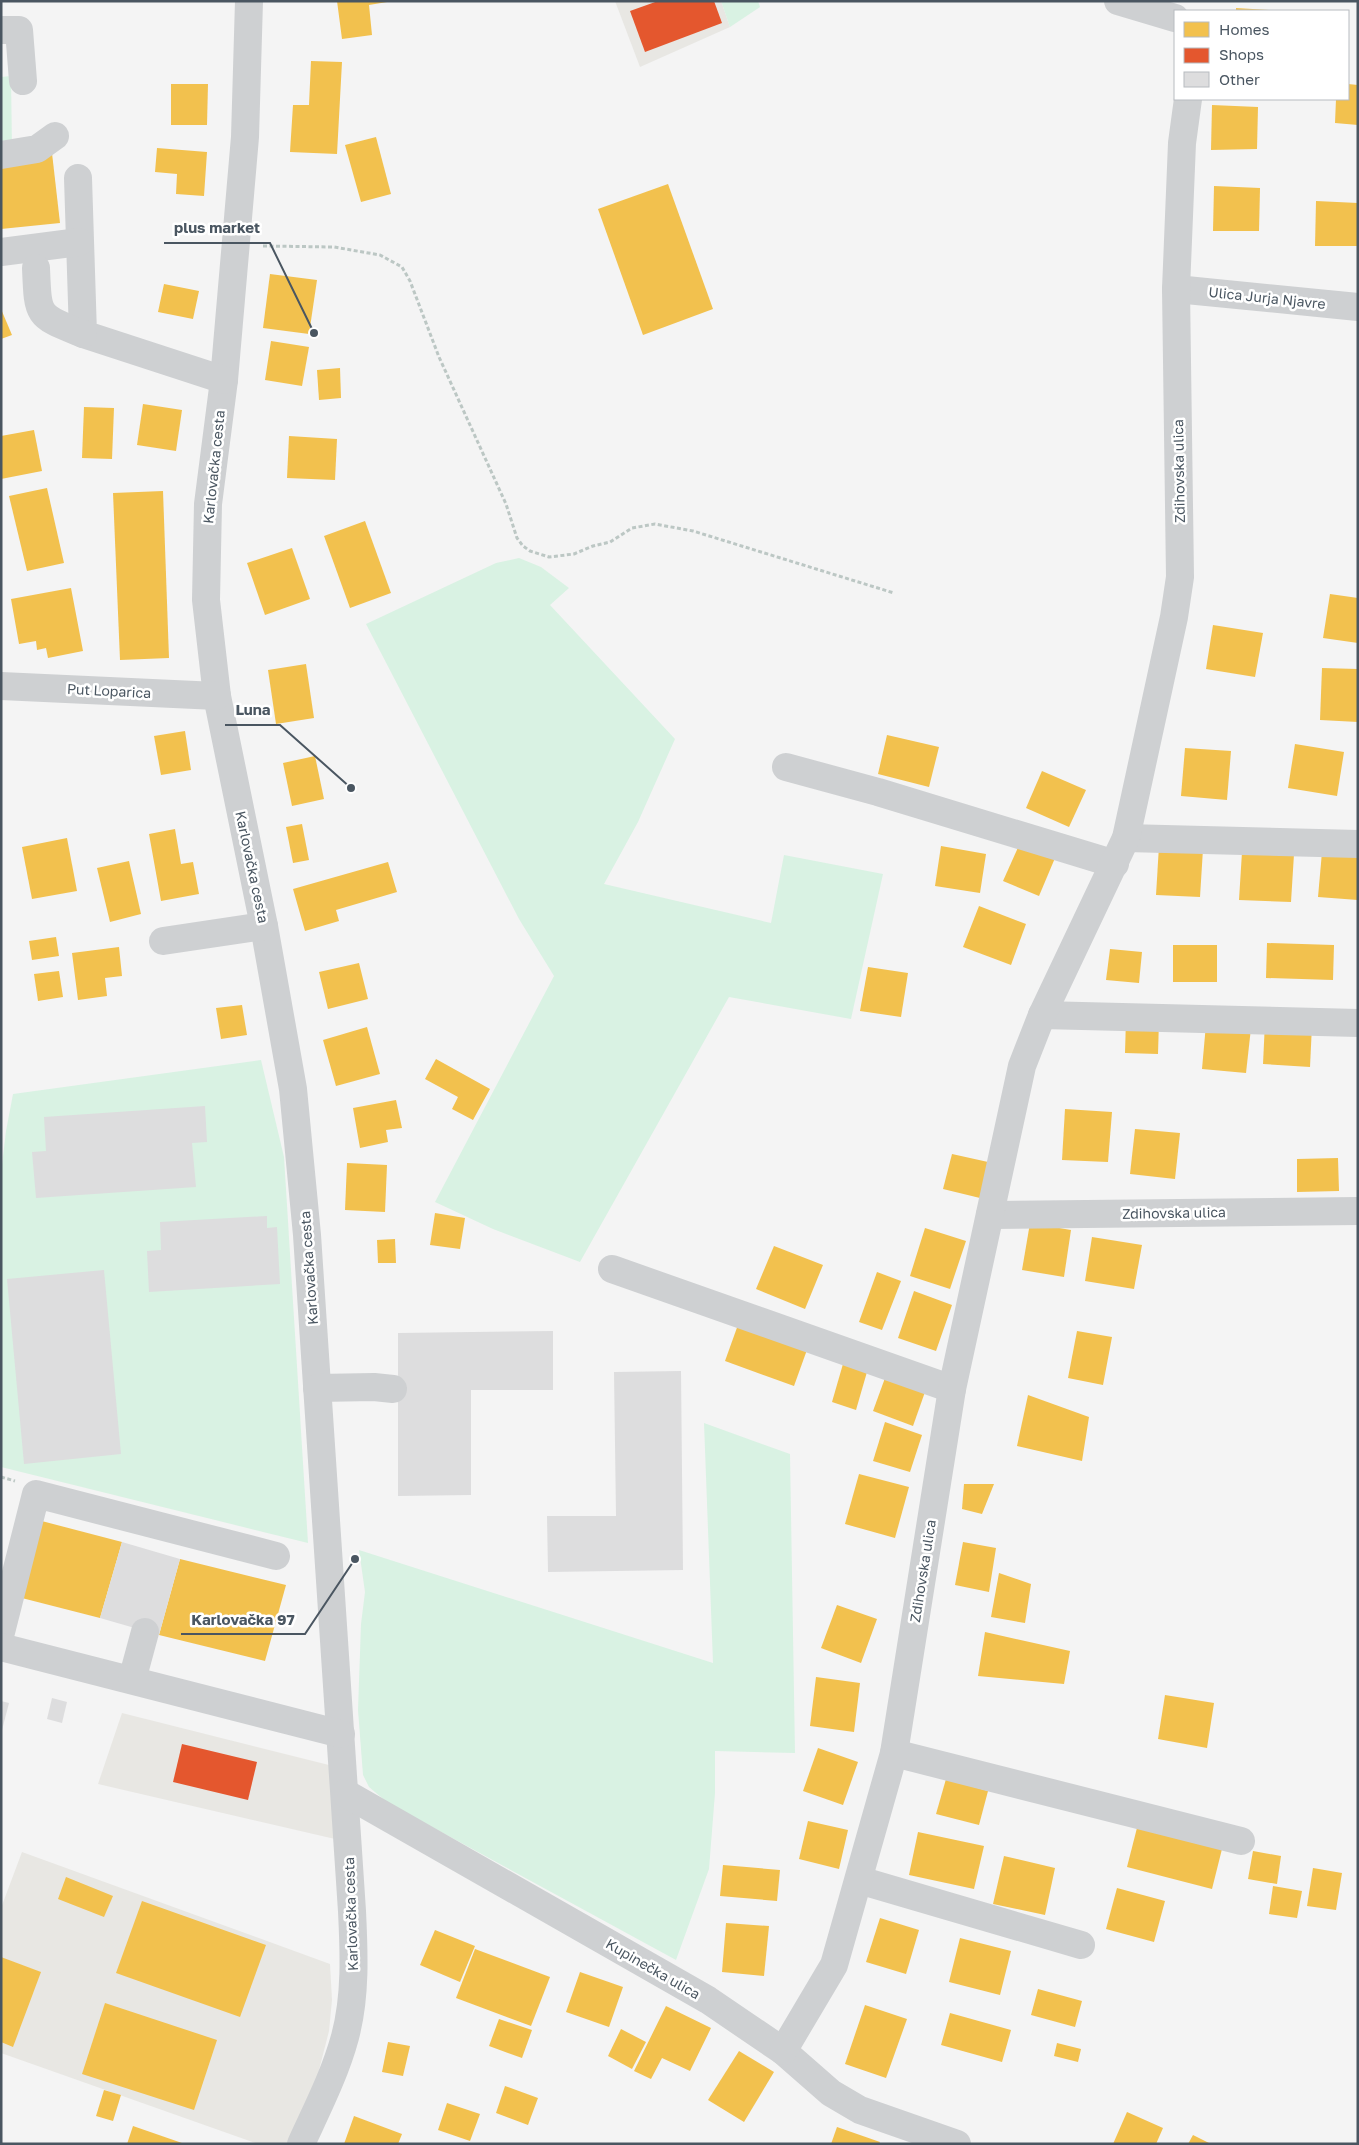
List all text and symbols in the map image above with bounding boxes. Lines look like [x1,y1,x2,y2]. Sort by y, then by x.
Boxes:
legend [1174,10,1349,100]
text: Homes [1219,20,1269,38]
text: Shops [1219,45,1264,63]
text: Other [1219,70,1260,88]
callout: plus market [164,213,270,243]
text: plus market [174,218,260,236]
street label: Ulica Jurja Njavre [1208,283,1326,312]
street label: Karlovačka cesta [199,409,228,525]
street label: Zdihovska ulica [1169,419,1188,523]
street label: Put Loparica [67,680,152,701]
callout: Luna [225,695,280,725]
text: Luna [235,700,271,718]
street label: Karlovačka cesta [232,809,273,925]
street label: Zdihovska ulica [1122,1203,1226,1222]
street label: Karlovačka cesta [296,1210,321,1326]
street label: Zdihovska ulica [906,1518,939,1624]
callout: Karlovačka 97 [181,1604,305,1634]
text: Karlovačka 97 [191,1610,295,1628]
street label: Karlovačka cesta [340,1857,361,1971]
street label: Kupinečka ulica [603,1935,703,2002]

